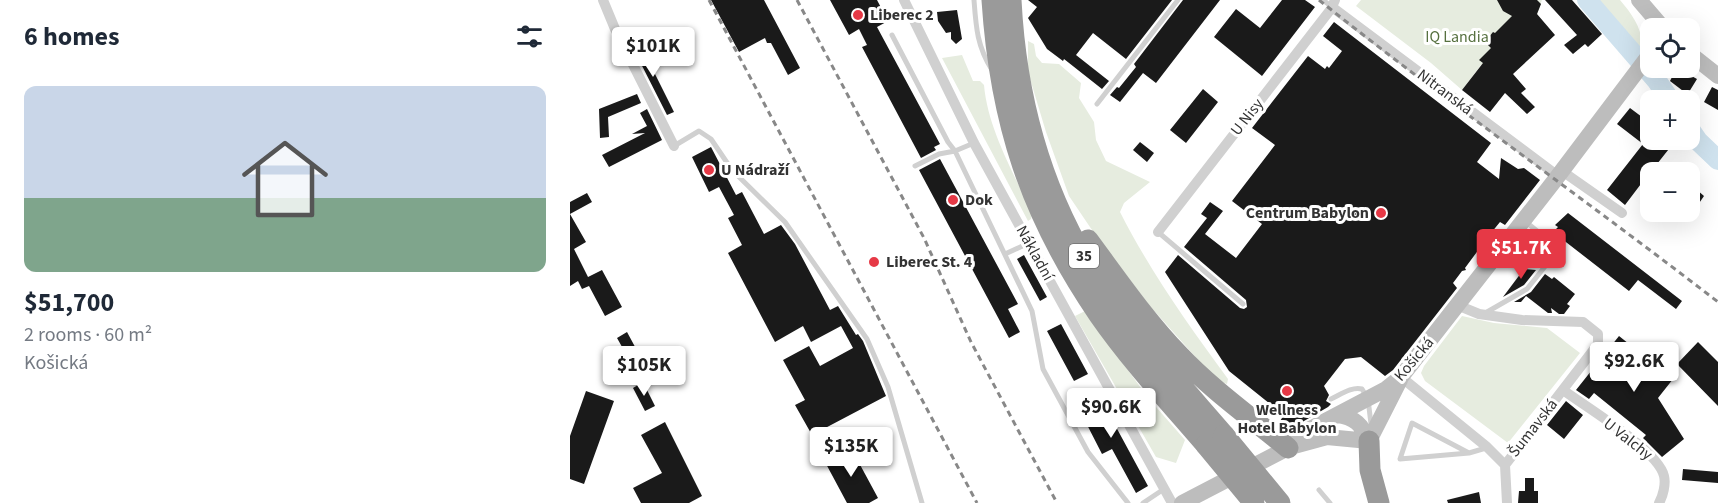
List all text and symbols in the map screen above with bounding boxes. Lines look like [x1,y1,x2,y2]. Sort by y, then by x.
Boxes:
place label: Liberec 2 [870,4,934,26]
marker: Liberec 2 [851,8,865,22]
text: 6 homes [24,18,119,55]
map controls [1640,18,1700,222]
button: locate [1640,18,1700,78]
icon: filters [513,20,546,53]
park label: IQ Landia [1425,26,1489,48]
pin: $101K [611,27,695,78]
text: $101K [626,32,680,60]
street label: Nitranská [1413,64,1477,120]
button: + [1640,90,1700,150]
street label: U Nisy [1225,93,1269,140]
icon: home [231,125,339,233]
place label: U Nádraží [721,159,791,181]
button: − [1640,162,1700,222]
marker: U Nádraží [702,163,716,177]
place label: Dok [965,189,993,211]
marker: Dok [946,193,960,207]
place label: Centrum Babylon [1246,202,1369,224]
marker: Centrum Babylon [1374,206,1388,220]
street label: Nákladní [1011,221,1060,286]
pin: $51.7K [1472,229,1570,280]
text: $51.7K [1491,234,1551,262]
road number: 35 [1069,244,1099,268]
place label: Liberec St. 4 [886,251,973,273]
marker: Liberec St. 4 [867,255,881,269]
text: $51,700 [24,284,114,321]
text: 2 rooms · 60 m² [24,321,152,349]
street label: Košická [1389,332,1439,386]
pin: $92.6K [1585,342,1683,393]
pin: $105K [602,346,686,397]
text: $92.6K [1604,347,1664,375]
text: Košická [24,349,88,377]
text: $105K [617,351,671,379]
marker: Wellness Hotel Babylon [1280,384,1294,398]
pin: $90.6K [1062,388,1160,439]
text: $90.6K [1081,393,1141,421]
street label: Šumavská [1503,394,1563,462]
place label: Wellness Hotel Babylon [1237,399,1337,439]
street label: U Valchy [1599,413,1658,466]
pin: $135K [809,427,893,478]
text: $135K [824,432,878,460]

